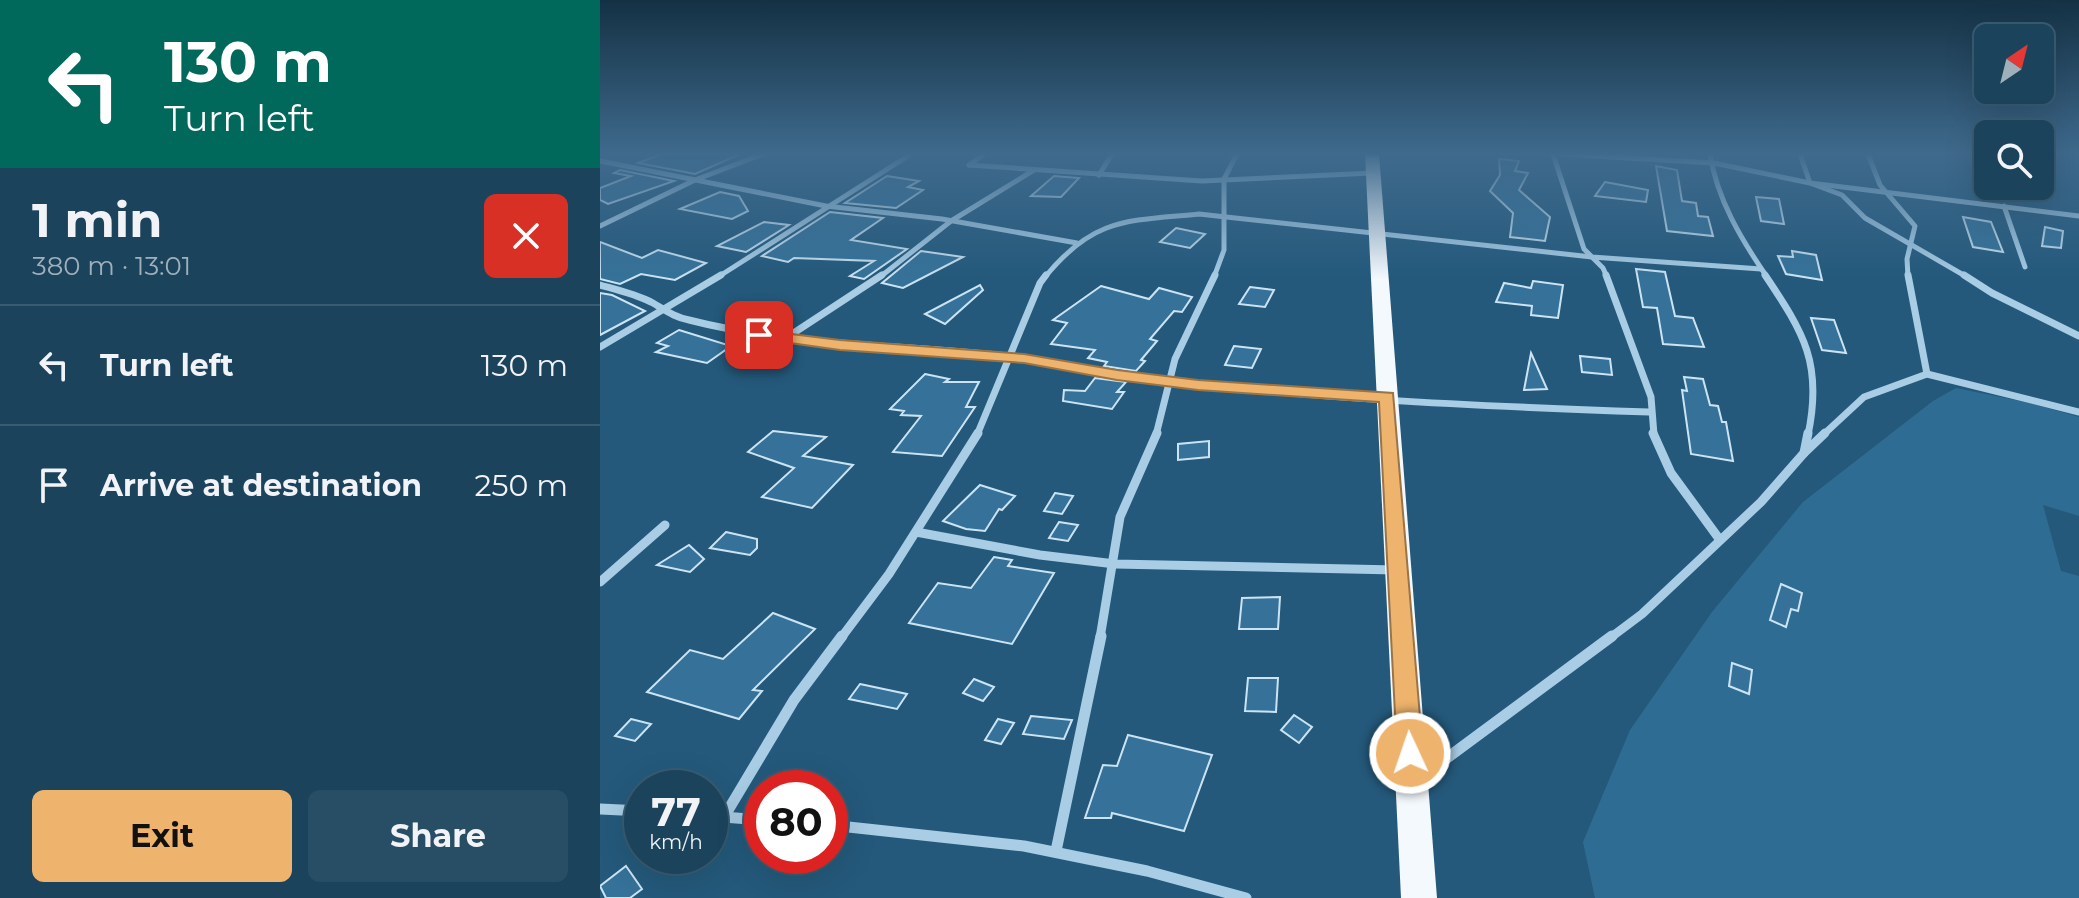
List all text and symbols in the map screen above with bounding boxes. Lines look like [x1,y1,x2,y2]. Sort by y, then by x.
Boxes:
north arrow [1974,24,2054,104]
map controls [1974,24,2054,200]
text: 130 m [164,28,332,96]
icon: left [32,32,136,136]
text: Turn left [164,96,315,140]
button: search [1974,120,2054,200]
text: 1 min [32,191,162,249]
button: close [484,194,568,278]
text: 380 m · 13:01 [32,250,191,282]
pin [725,301,793,369]
icon: arrive [737,313,781,357]
icon: left [32,343,76,387]
text: Turn left [100,347,233,384]
text: 130 m [481,347,568,384]
icon: arrive [32,463,76,507]
text: Arrive at destination [100,467,422,504]
text: 250 m [474,467,568,504]
position arrow [1368,711,1452,795]
speed limit sign: 80 [744,770,848,874]
text: 77 [651,787,701,836]
button: Exit [32,790,292,882]
button: Share [308,790,568,882]
text: km/h [649,830,703,854]

